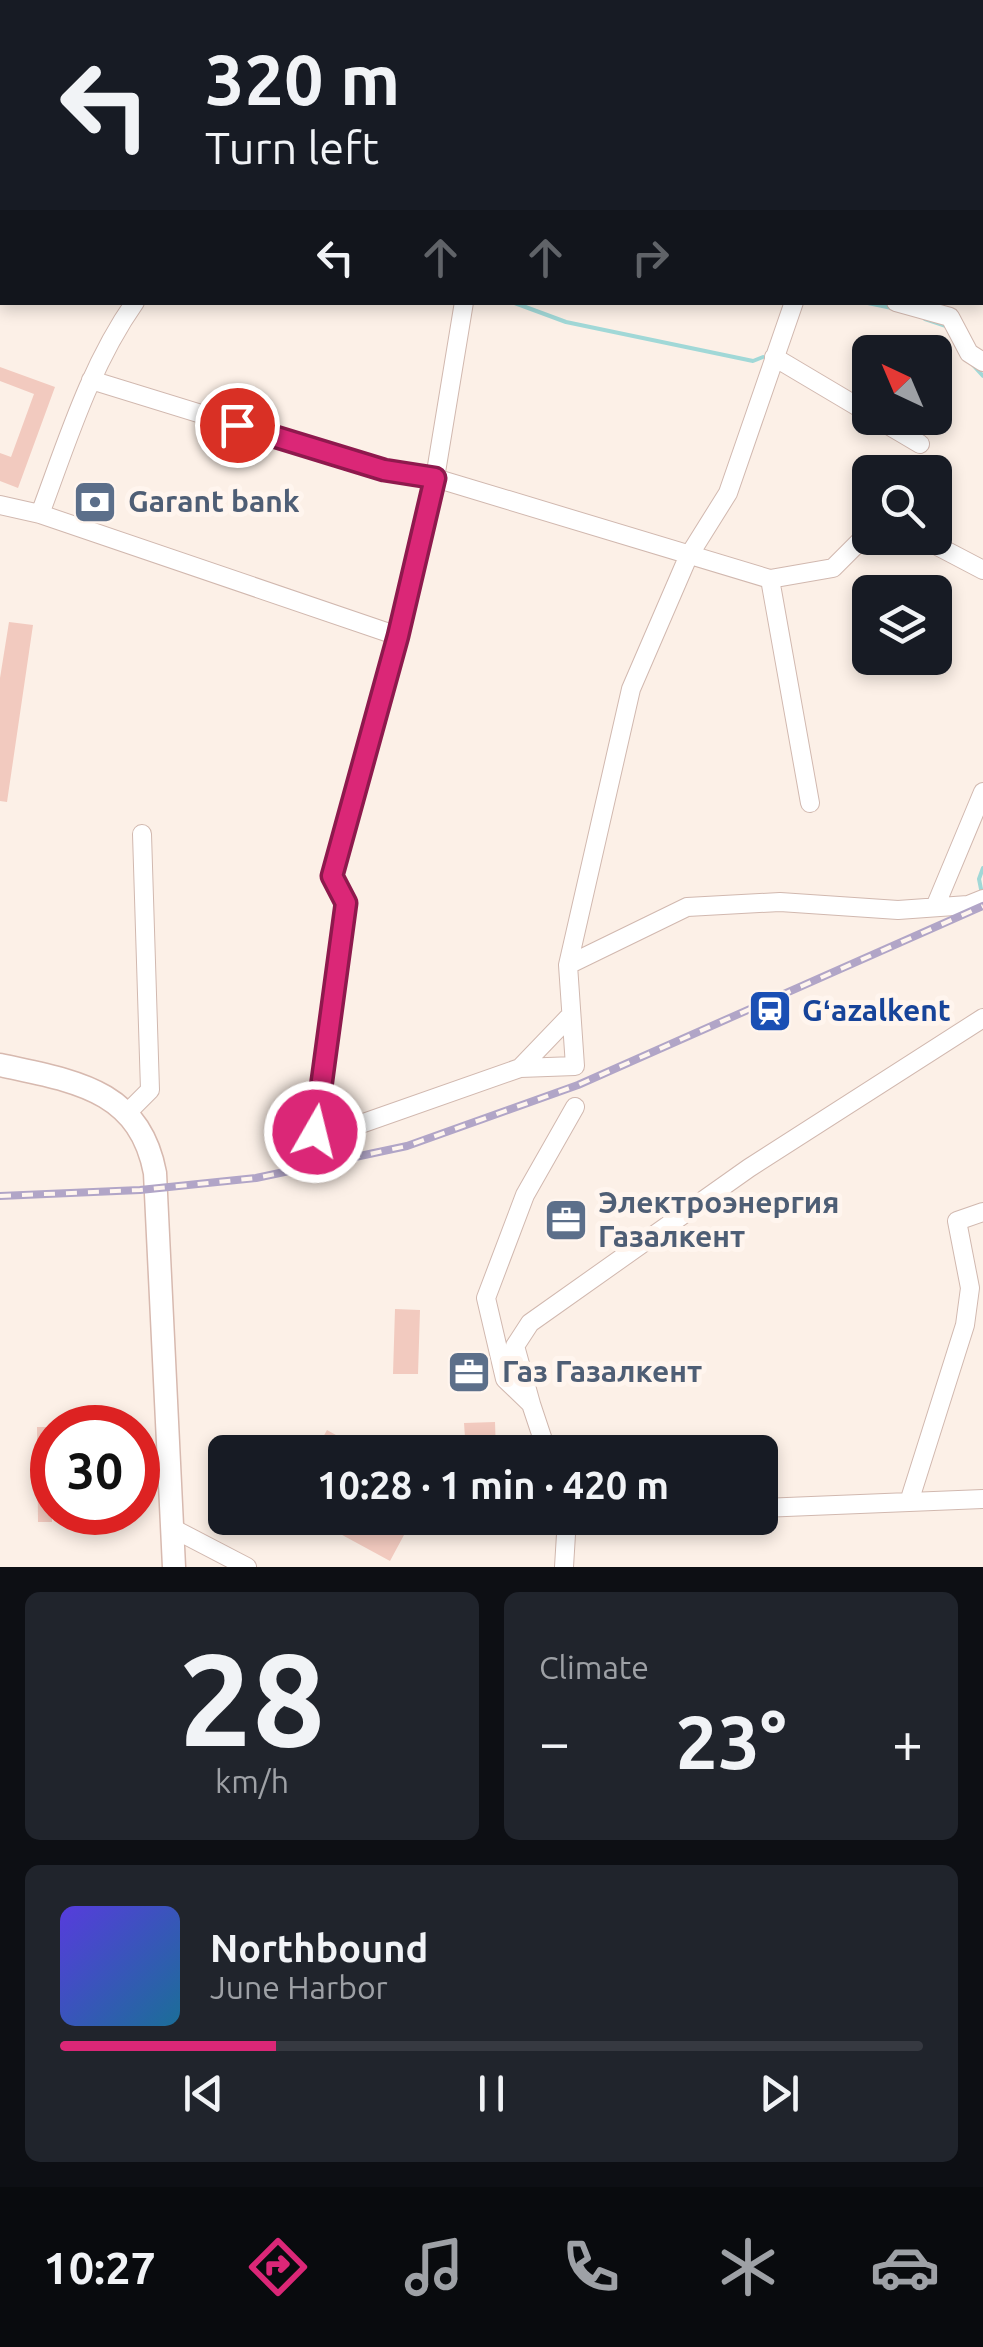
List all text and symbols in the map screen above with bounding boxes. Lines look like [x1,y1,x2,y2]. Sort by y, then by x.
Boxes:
icon: left [40,40,170,170]
text: 320 m [205,40,400,118]
text: Turn left [205,122,379,173]
icon: left [308,230,363,285]
icon: ahead [413,230,468,285]
icon: ahead [518,230,573,285]
icon: right [623,230,678,285]
north arrow [852,335,952,435]
map controls [852,335,952,675]
pin [195,383,280,468]
icon: arrive [210,398,265,453]
button: search [852,455,952,555]
bank icon: Garant bank [72,479,118,525]
place label: Garant bank [128,484,300,518]
button: layers [852,575,952,675]
station icon: Gʻazalkent [747,988,793,1034]
place label: Gʻazalkent [802,993,951,1027]
position arrow [263,1080,367,1184]
place label: Электроэнергия Газалкент [598,1185,839,1253]
office icon: Электроэнергия Газалкент [543,1197,589,1243]
office icon: Газ Газалкент [446,1349,492,1395]
place label: Газ Газалкент [502,1354,702,1388]
speed limit sign: 30 [30,1405,160,1535]
text: 10:28 · 1 min · 420 m [317,1464,669,1506]
text: 28 [179,1625,325,1771]
text: Climate [539,1649,649,1685]
text: 23° [675,1699,787,1783]
text: − [539,1711,570,1772]
text: + [892,1711,923,1772]
text: km/h [215,1763,289,1799]
text: Northbound [210,1927,428,1969]
text: June Harbor [210,1969,388,2005]
icon: previous [176,2066,231,2121]
icon: pause [464,2066,519,2121]
icon: next [752,2066,807,2121]
icon: directions [243,2232,313,2302]
icon: music [399,2232,469,2302]
icon: phone [556,2232,626,2302]
icon: climate [713,2232,783,2302]
icon: car [870,2232,940,2302]
text: 10:27 [43,2242,156,2293]

